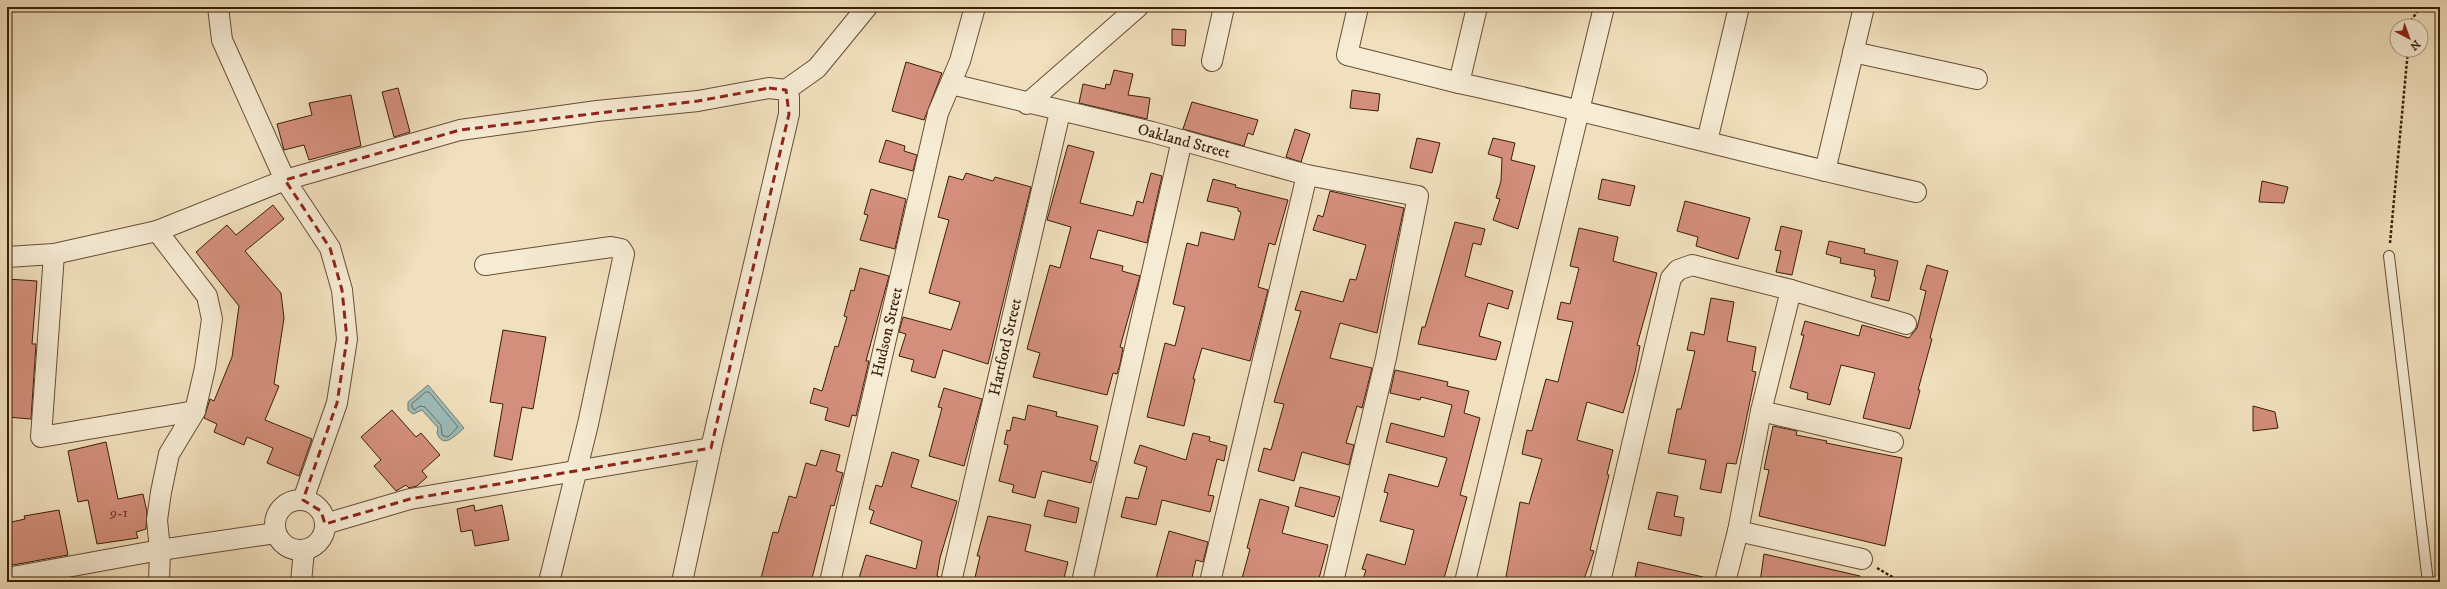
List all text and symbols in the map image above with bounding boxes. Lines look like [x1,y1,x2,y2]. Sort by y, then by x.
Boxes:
north arrow [2389,18,2429,58]
text: N [2407,37,2423,53]
street label: Oakland Street [1135,119,1233,163]
street label: Hudson Street [867,285,907,379]
street label: Hartford Street [984,296,1026,398]
house number: 9-1 [109,504,128,522]

